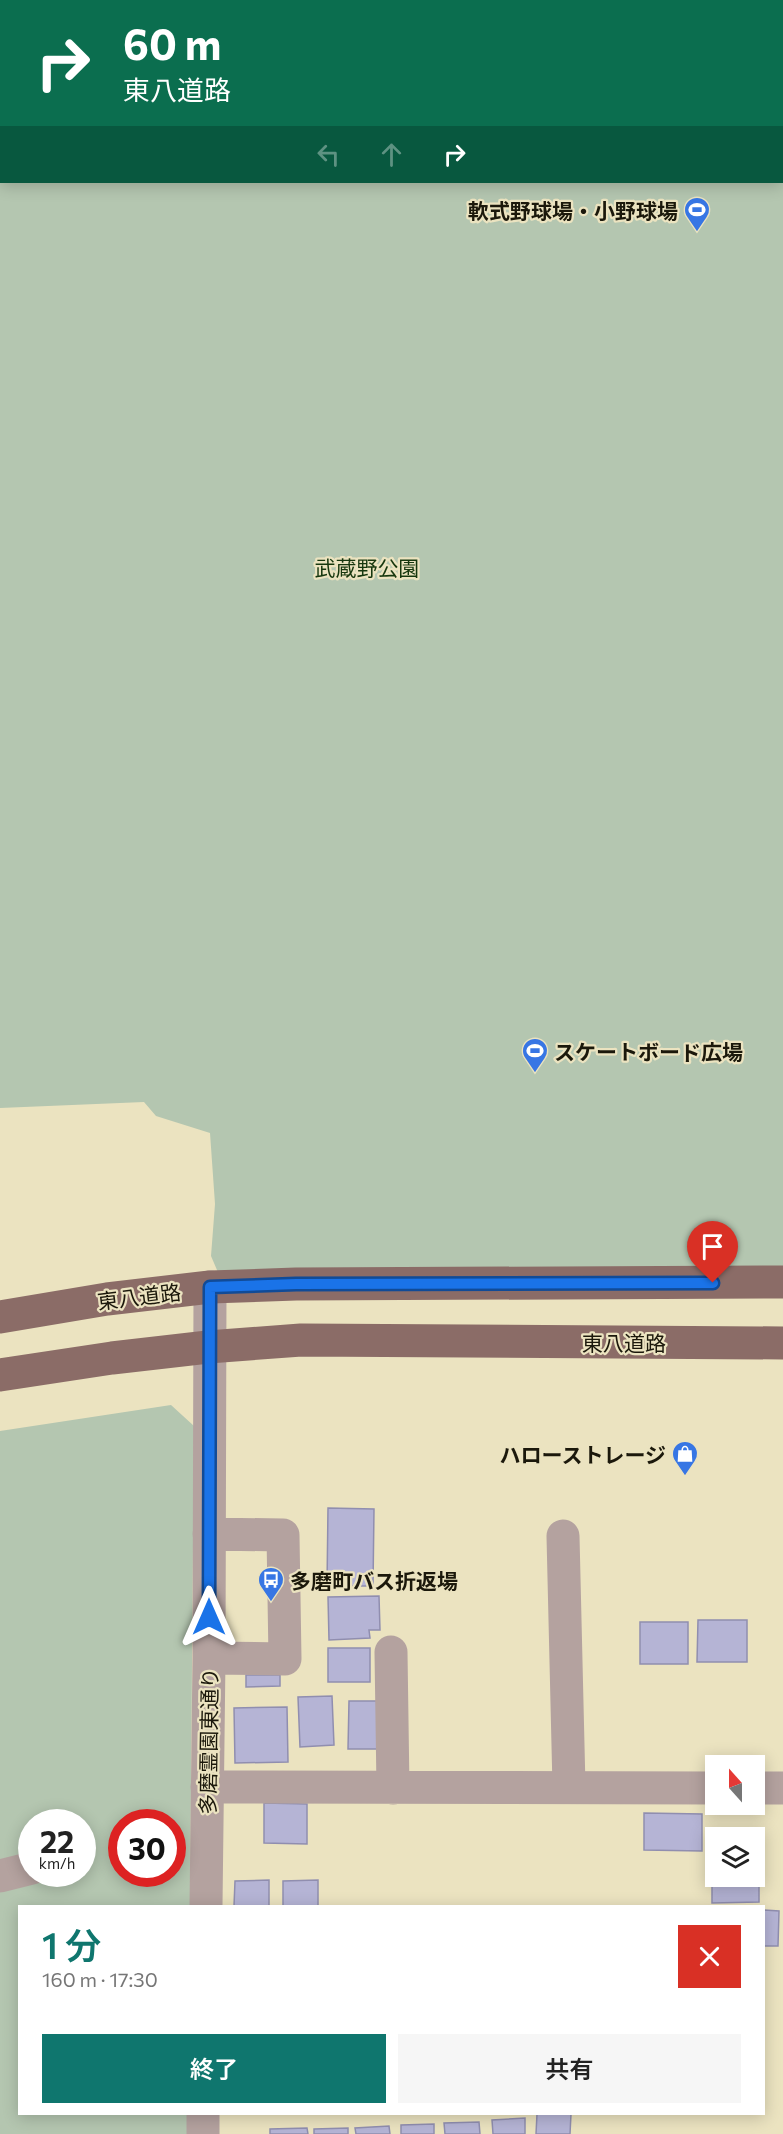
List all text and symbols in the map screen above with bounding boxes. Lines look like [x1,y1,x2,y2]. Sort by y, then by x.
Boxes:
text: 60 m [123,17,222,69]
icon: right [24,24,102,102]
text: 東八道路 [123,73,231,106]
icon: left [312,138,345,171]
icon: ahead [375,138,408,171]
icon: right [438,138,471,171]
sports icon: 軟式野球場・小野球場 [682,195,712,233]
place label: 軟式野球場・小野球場 [468,198,678,223]
park label: 武蔵野公園 [315,555,420,580]
sports icon: スケートボード広場 [520,1036,550,1074]
place label: スケートボード広場 [554,1039,743,1064]
pin [687,1221,738,1283]
icon: arrive [696,1230,729,1263]
street label: 東八道路 [96,1278,182,1314]
street label: 東八道路 [582,1330,666,1355]
shop icon: ハローストレージ [670,1439,700,1477]
place label: ハローストレージ [499,1442,666,1467]
bus stop icon: 多磨町バス折返場 [256,1565,286,1603]
place label: 多磨町バス折返場 [290,1568,458,1593]
position arrow [177,1585,241,1649]
street label: 多磨霊園東通り [194,1667,222,1815]
north arrow [705,1755,765,1815]
map controls [705,1755,765,1887]
speed limit sign: 30 [108,1809,186,1887]
text: 22 [40,1822,74,1859]
button: layers [705,1827,765,1887]
text: km/h [39,1854,75,1872]
text: 1 分 [42,1922,101,1966]
button: close [678,1925,741,1988]
text: 160 m · 17:30 [42,1967,158,1991]
button: 終了 [42,2034,386,2103]
button: 共有 [398,2034,741,2103]

